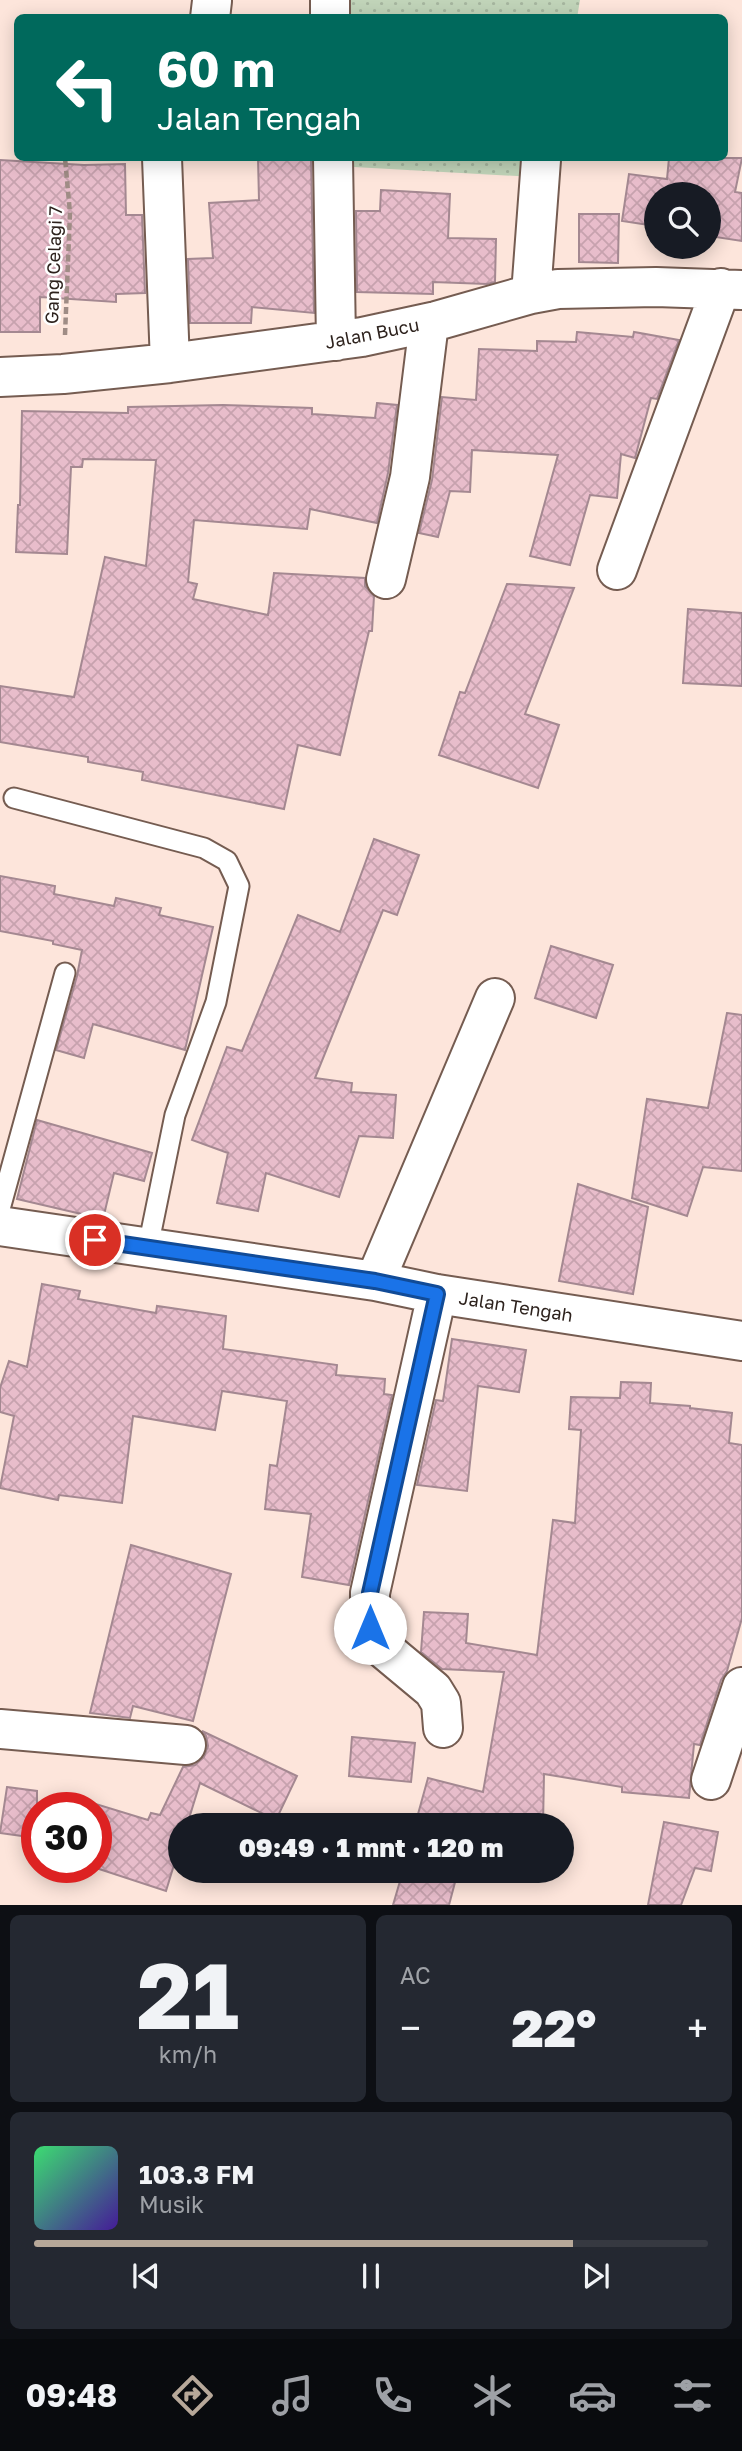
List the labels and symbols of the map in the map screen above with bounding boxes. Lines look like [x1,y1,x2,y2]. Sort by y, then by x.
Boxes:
street label: Gang Celagi 7 [40,206,66,324]
street label: Jalan Bucu [323,313,421,353]
pin [65,1210,125,1270]
street label: Jalan Tengah [457,1286,575,1326]
position arrow [333,1591,407,1665]
speed limit sign: 30 [21,1792,112,1883]

